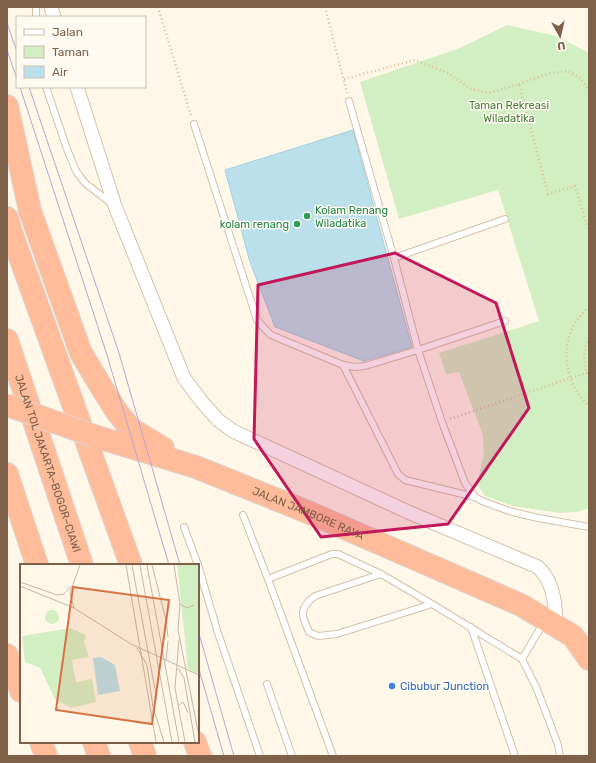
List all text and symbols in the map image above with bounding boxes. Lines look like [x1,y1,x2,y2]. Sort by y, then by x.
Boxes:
legend [16,16,146,88]
north arrow [540,16,580,56]
text: Jalan [52,25,83,39]
text: U [556,38,566,52]
text: Taman [52,45,89,59]
text: Air [52,65,68,79]
park label: Taman Rekreasi Wiladatika [469,99,549,125]
place label: Kolam Renang Wiladatika [315,204,388,230]
marker: Kolam Renang Wiladatika [302,211,312,221]
place label: kolam renang [220,218,289,231]
marker: kolam renang [292,219,302,229]
street label: JALAN TOL JAKARTA–BOGOR–CIAWI [12,373,84,554]
street label: JALAN JAMBORE RAYA [251,484,367,543]
inset map [20,564,199,743]
place label: Cibubur Junction [400,680,489,693]
marker: Cibubur Junction [387,681,397,691]

